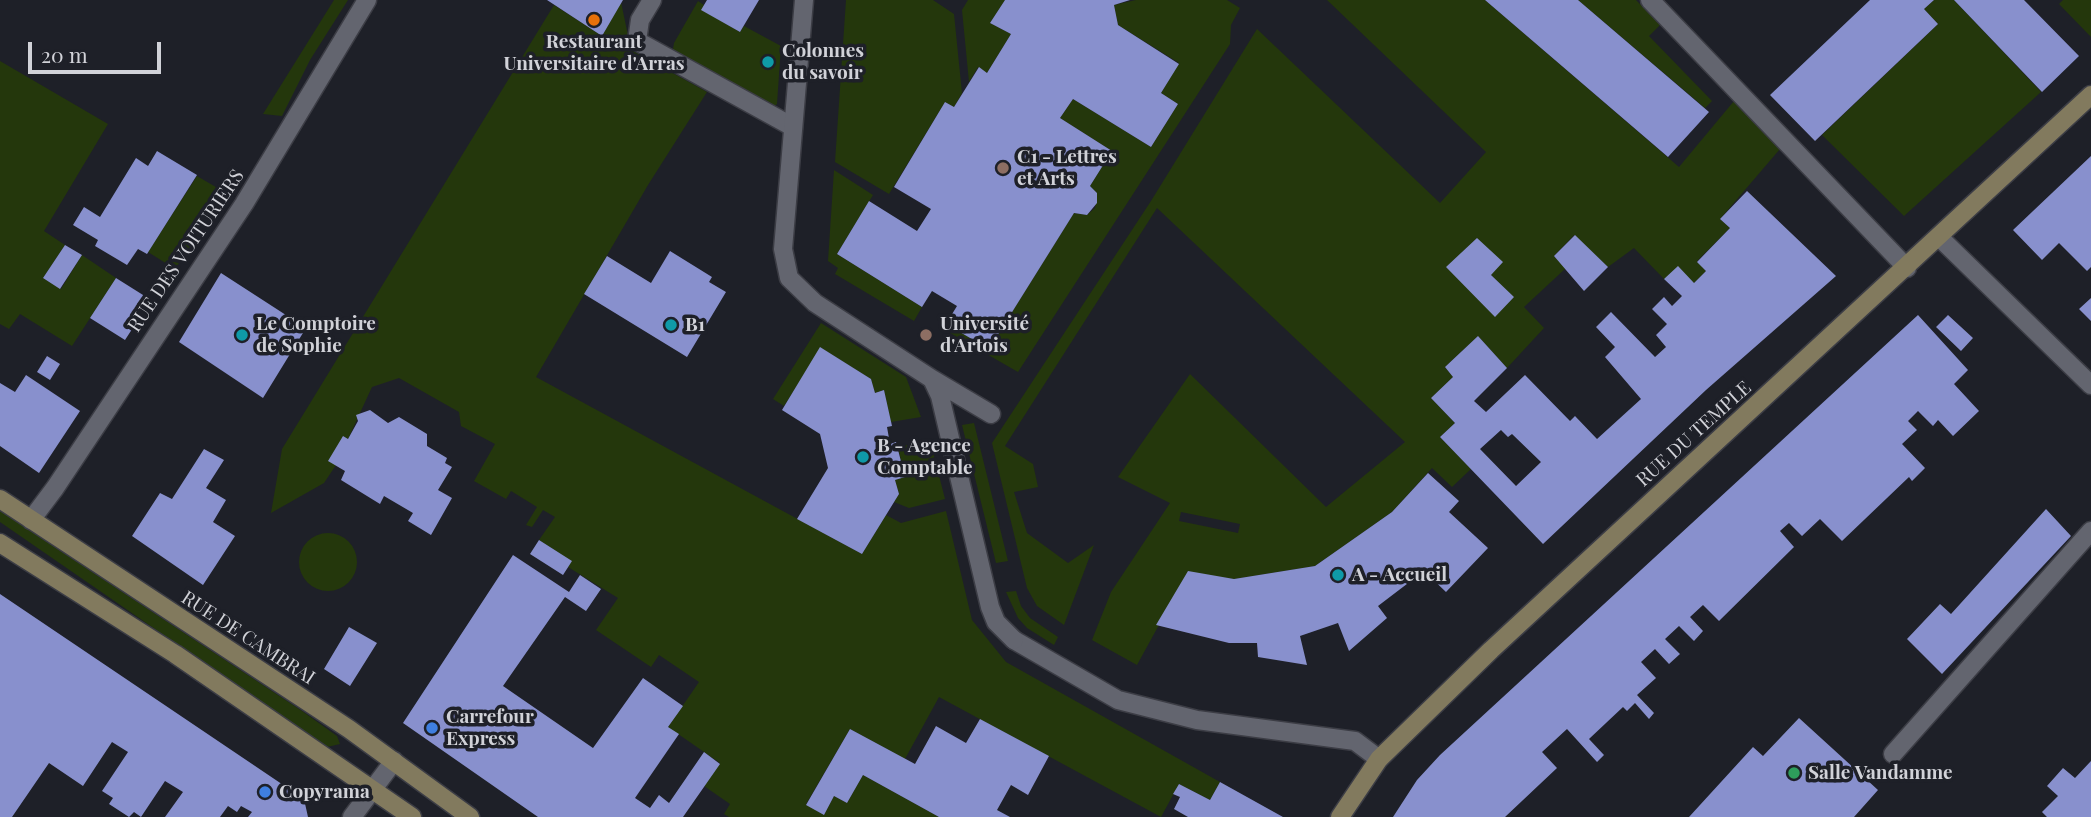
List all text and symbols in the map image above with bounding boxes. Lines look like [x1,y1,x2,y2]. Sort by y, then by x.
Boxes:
marker: Restaurant Universitaire d'Arras [586,12,602,28]
scale bar [32,28,164,72]
place label: Restaurant Universitaire d'Arras [503,31,685,75]
text: 20 m [41,40,88,68]
place label: Colonnes du savoir [782,40,864,84]
marker: Colonnes du savoir [760,54,776,70]
place label: C1 - Lettres et Arts [1017,146,1117,190]
marker: C1 - Lettres et Arts [995,160,1011,176]
street label: RUE DES VOITURIERS [123,165,249,337]
place label: Le Comptoire de Sophie [256,313,376,357]
place label: Université d'Artois [940,313,1029,357]
place label: B1 [685,314,705,336]
marker: B1 [663,317,679,333]
marker: Le Comptoire de Sophie [234,327,250,343]
marker: Université d'Artois [918,327,934,343]
street label: RUE DU TEMPLE [1632,377,1756,491]
place label: B - Agence Comptable [877,435,972,479]
marker: B - Agence Comptable [855,449,871,465]
place label: A - Accueil [1352,564,1447,586]
marker: A - Accueil [1330,567,1346,583]
street label: RUE DE CAMBRAI [177,586,319,690]
place label: Carrefour Express [446,706,534,750]
marker: Carrefour Express [424,720,440,736]
place label: Salle Vandamme [1808,762,1953,784]
marker: Salle Vandamme [1786,765,1802,781]
place label: Copyrama [279,781,370,803]
marker: Copyrama [257,784,273,800]

